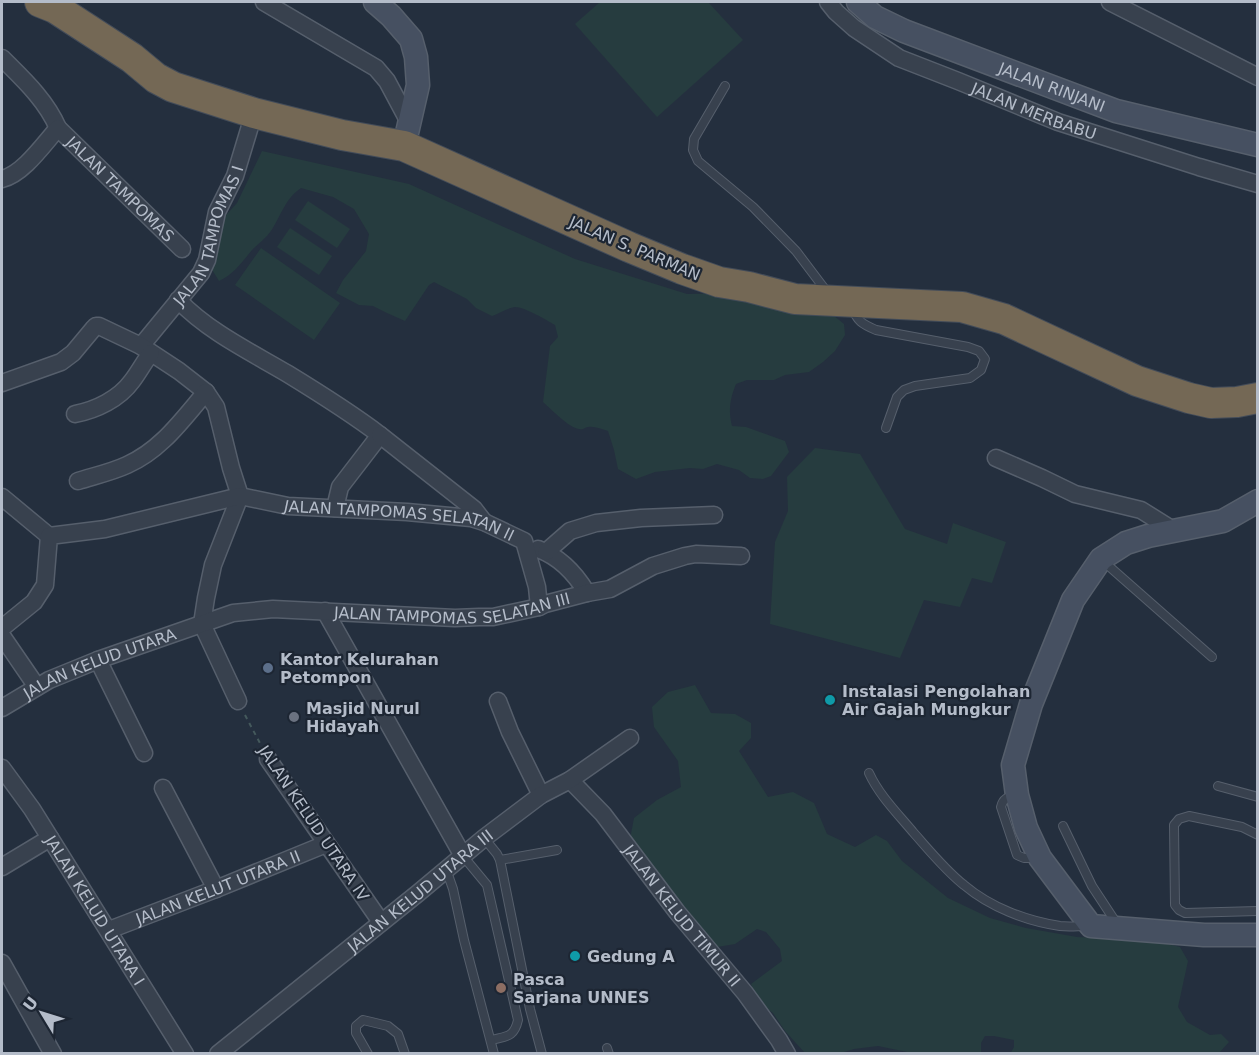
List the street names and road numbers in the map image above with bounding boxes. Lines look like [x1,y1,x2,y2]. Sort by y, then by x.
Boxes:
street label: JALAN RINJANI [995,58,1108,116]
street label: JALAN MERBABU [968,78,1099,144]
street label: JALAN TAMPOMAS [61,132,178,246]
street label: JALAN TAMPOMAS I [169,163,248,310]
street label: JALAN S. PARMAN [566,212,703,285]
street label: JALAN TAMPOMAS SELATAN II [281,496,517,545]
street label: JALAN TAMPOMAS SELATAN III [333,589,572,628]
street label: JALAN KELUD UTARA [19,625,179,704]
street label: JALAN KELUD UTARA IV [254,741,373,905]
street label: JALAN KELUD UTARA III [343,826,497,957]
street label: JALAN KELUD UTARA I [40,831,149,989]
street label: JALAN KELUD TIMUR II [619,840,744,990]
street label: JALAN KELUT UTARA II [132,847,303,929]

